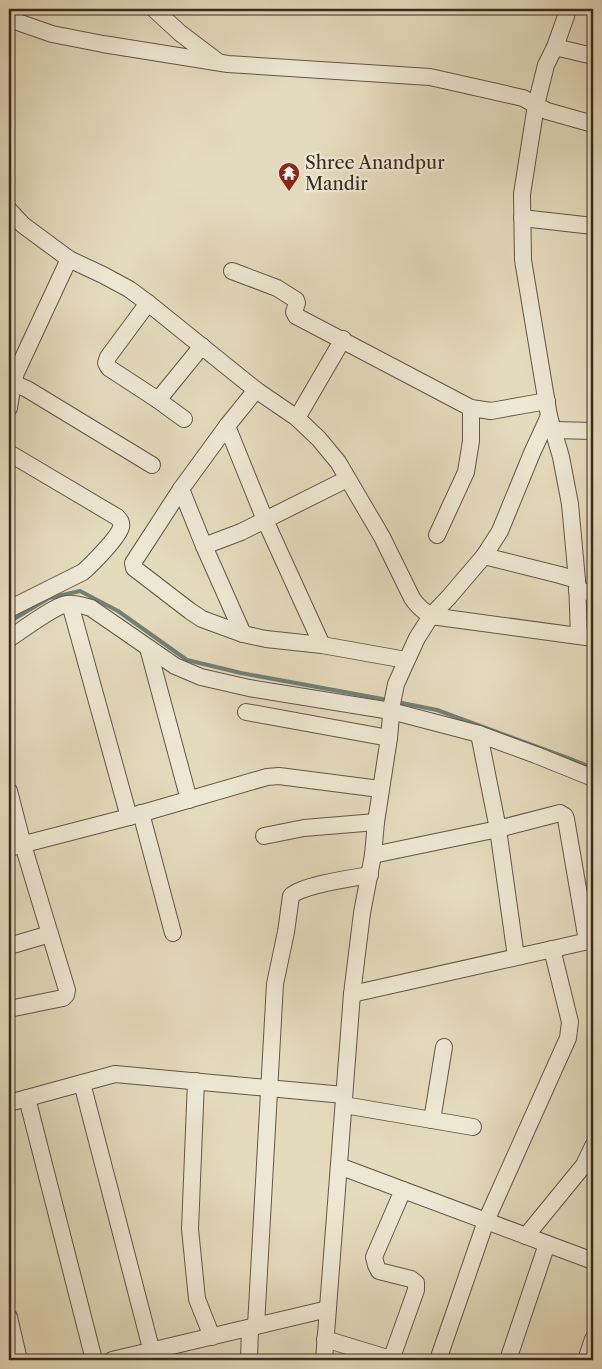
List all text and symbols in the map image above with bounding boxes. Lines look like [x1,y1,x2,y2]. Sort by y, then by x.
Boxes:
place label: Shree Anandpur Mandir [305,152,445,195]
temple icon: Shree Anandpur Mandir [277,161,301,192]

